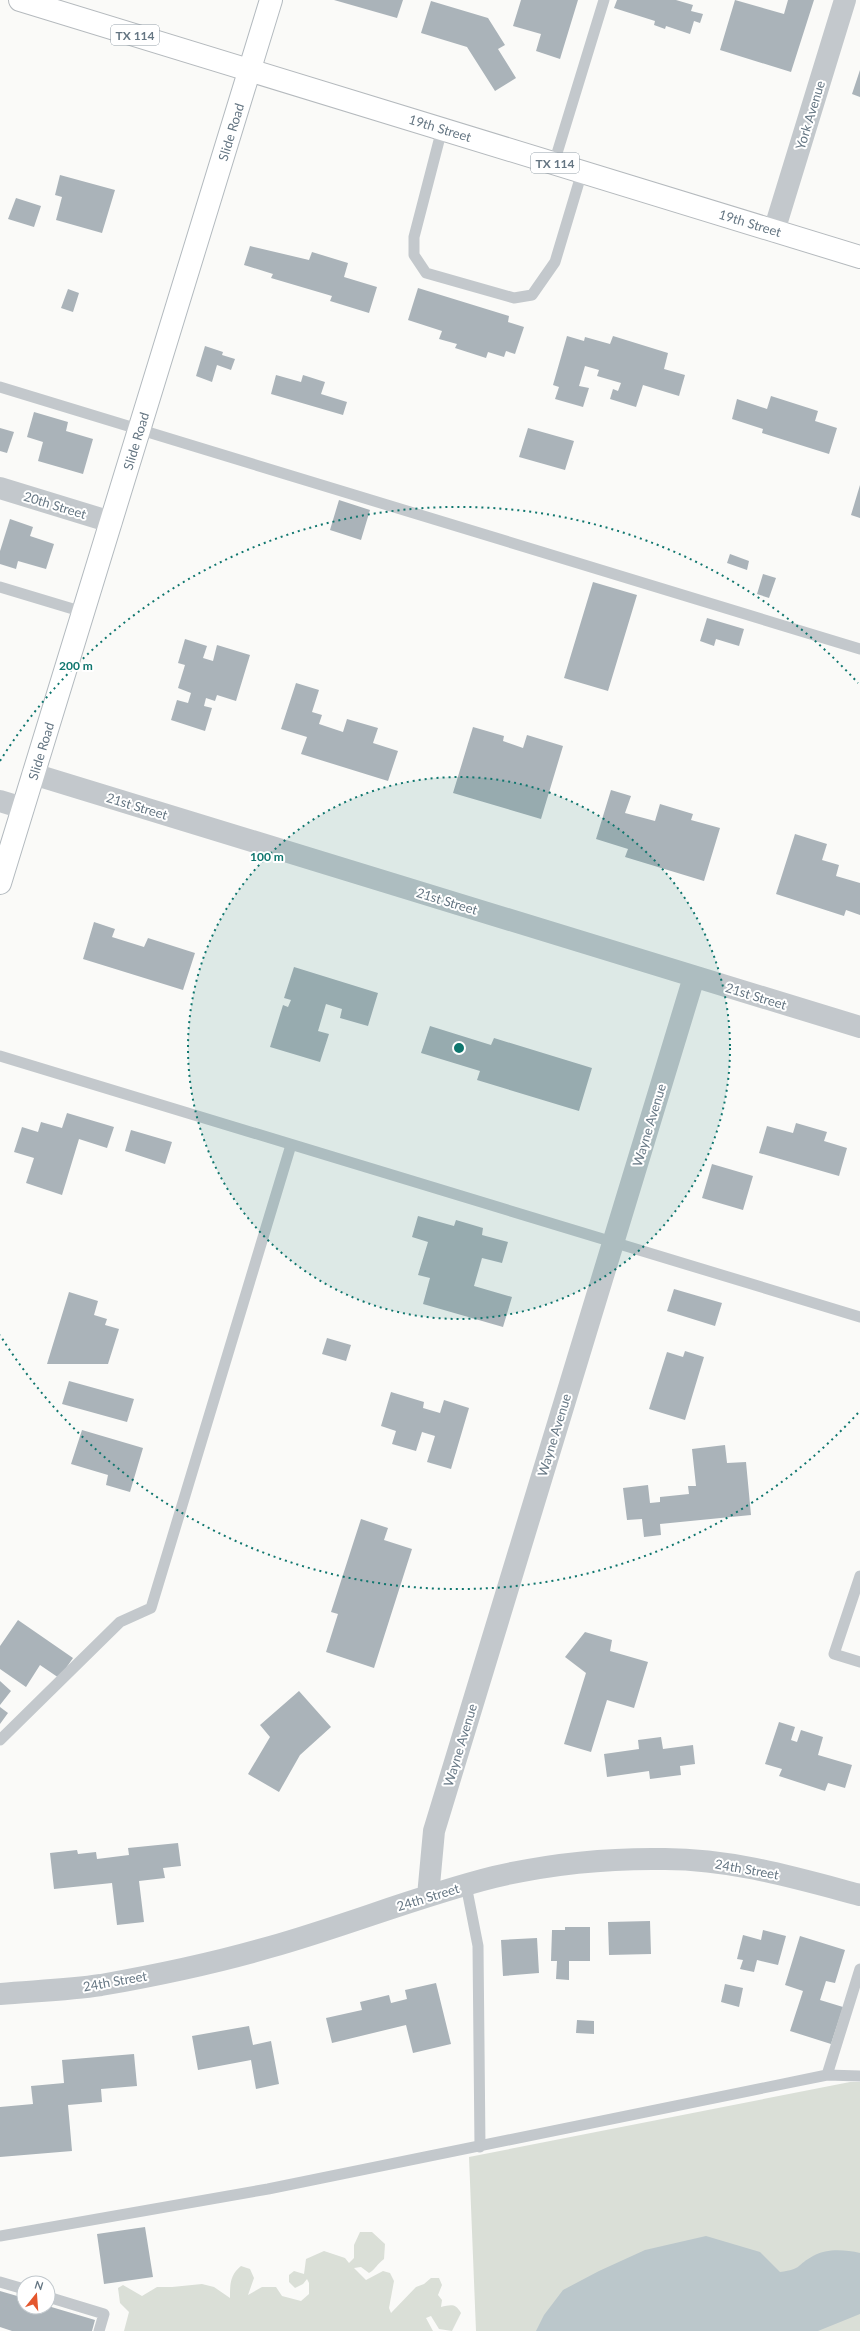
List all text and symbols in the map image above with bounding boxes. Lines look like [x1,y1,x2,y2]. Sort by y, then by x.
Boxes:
road number: TX 114 [111,25,159,45]
street label: York Avenue [792,78,828,151]
street label: Slide Road [215,101,247,163]
street label: 19th Street [407,111,474,145]
road number: TX 114 [531,153,579,173]
street label: 19th Street [717,206,784,240]
street label: Slide Road [120,410,152,472]
street label: 20th Street [22,488,89,522]
text: 200 m [59,658,93,673]
street label: Slide Road [25,720,57,782]
street label: 21st Street [105,789,170,823]
text: 100 m [250,849,284,864]
street label: 21st Street [415,884,480,918]
street label: 21st Street [724,979,789,1013]
centre of rings [452,1041,466,1055]
street label: Wayne Avenue [629,1082,669,1168]
street label: Wayne Avenue [534,1392,574,1478]
street label: Wayne Avenue [440,1702,480,1788]
street label: 24th Street [714,1856,781,1883]
street label: 24th Street [395,1880,462,1914]
street label: 24th Street [82,1967,149,1994]
north arrow [16,2275,56,2315]
text: N [33,2278,45,2292]

